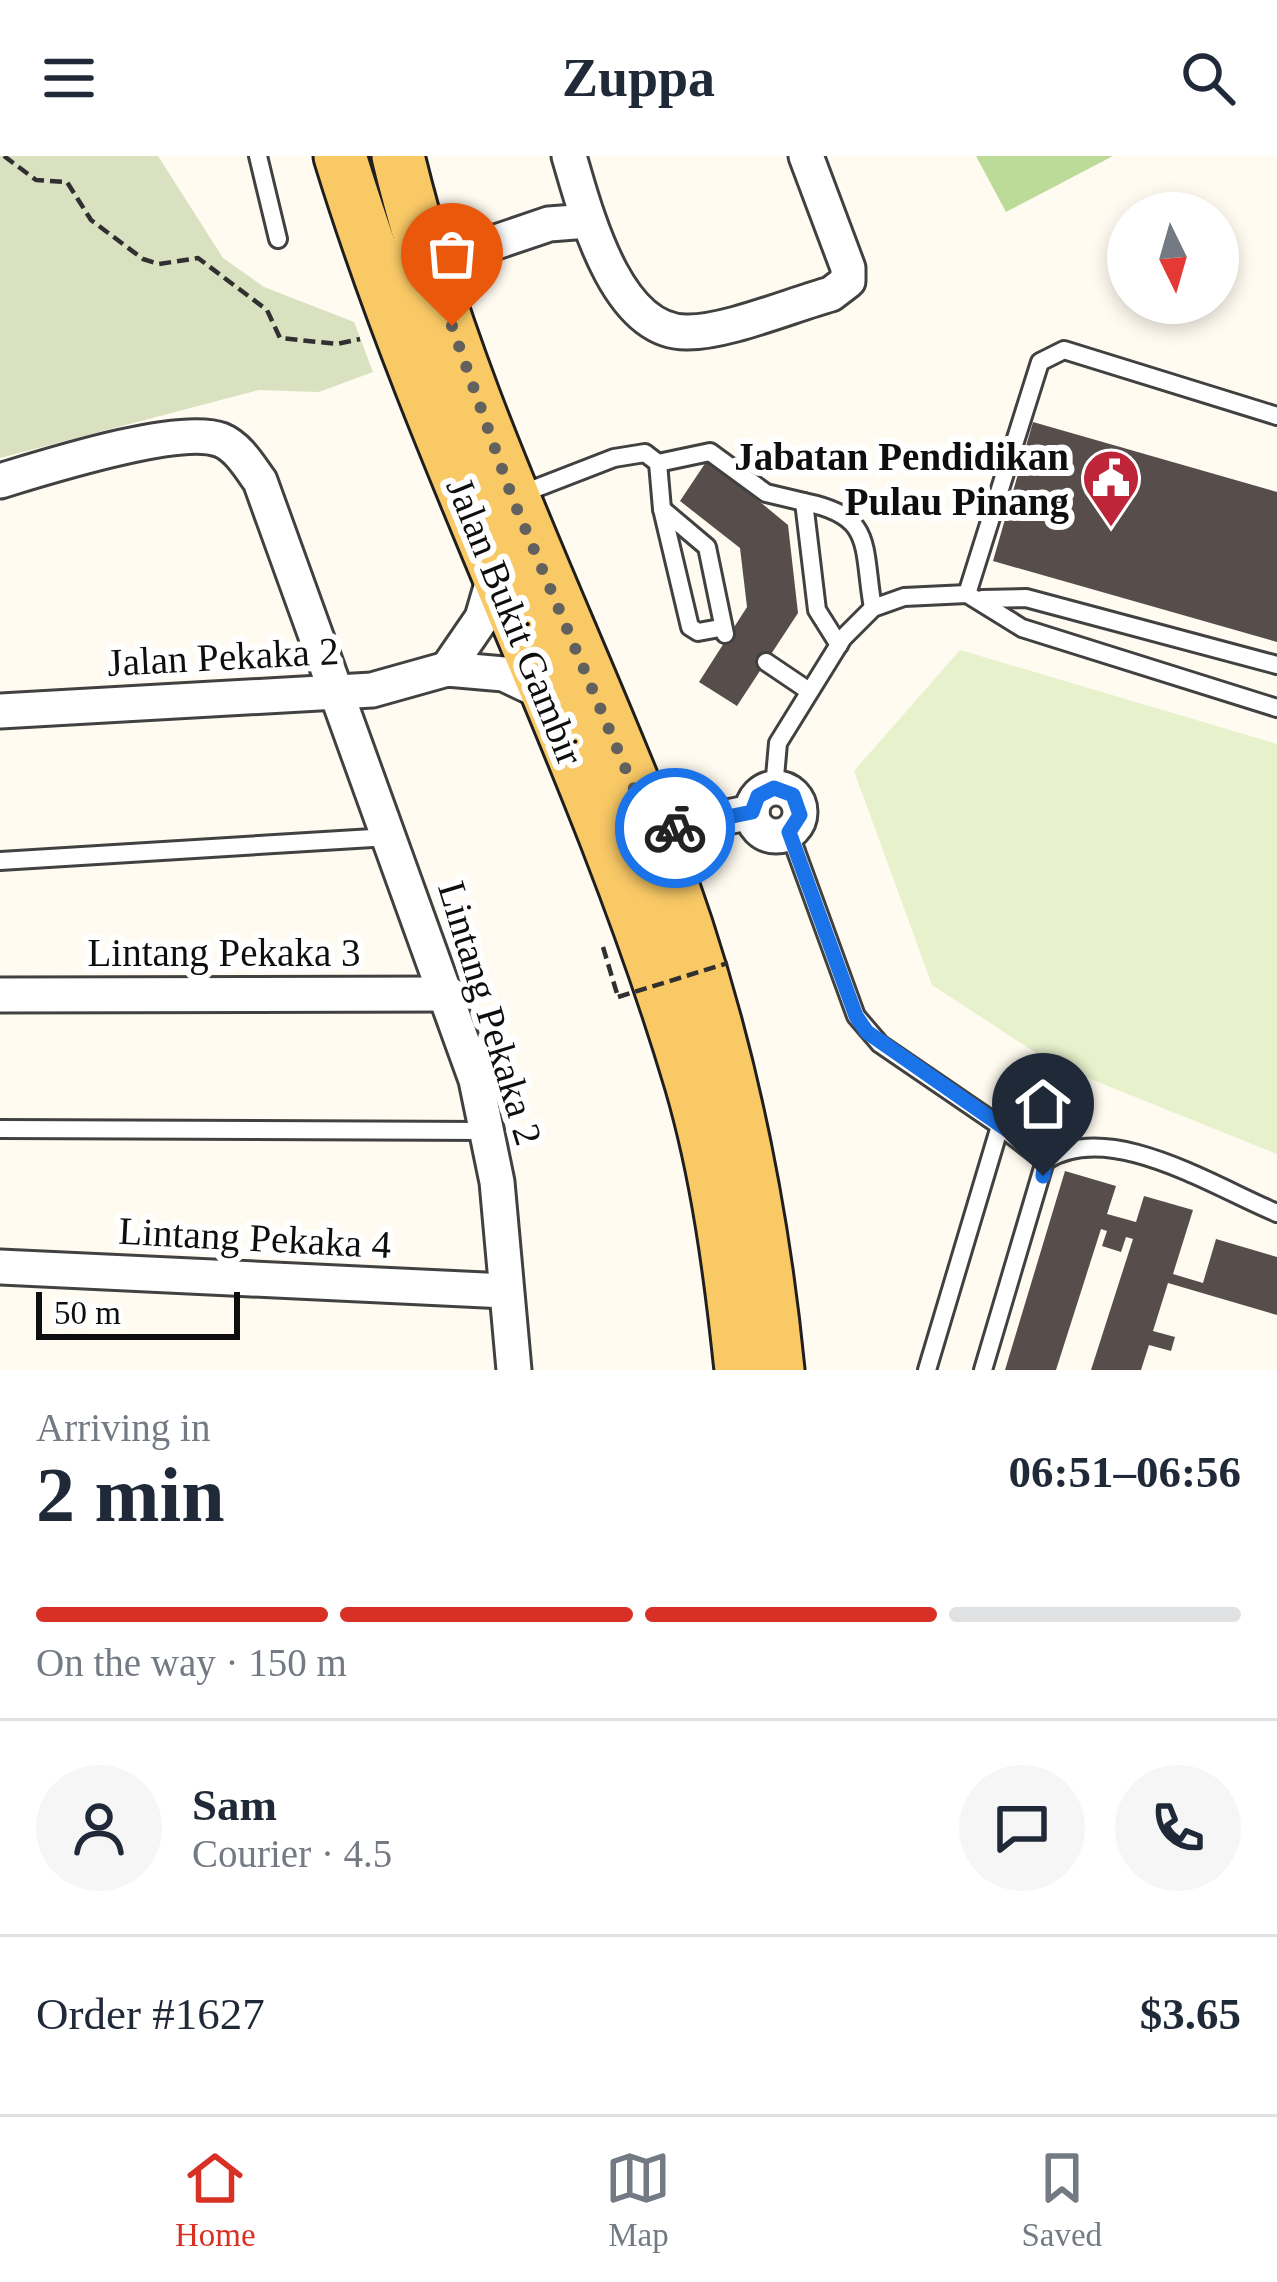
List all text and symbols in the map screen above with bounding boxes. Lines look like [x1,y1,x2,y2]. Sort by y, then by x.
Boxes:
icon: menu [36,45,102,111]
icon: search [1175,45,1241,111]
text: Zuppa [562,48,715,108]
north arrow [1107,192,1239,324]
map controls [1107,192,1239,324]
pin [401,203,503,326]
icon: bag [419,221,485,287]
place label: Jabatan Pendidikan Pulau Pinang [734,435,1069,524]
public building icon: Jabatan Pendidikan Pulau Pinang [1080,447,1142,529]
street label: Jalan Bukit Gambir [438,472,593,771]
street label: Jalan Pekaka 2 [106,629,340,684]
courier [615,768,735,888]
icon: bike [642,795,708,861]
street label: Lintang Pekaka 2 [429,876,551,1150]
street label: Lintang Pekaka 3 [88,931,360,975]
pin [992,1053,1094,1176]
icon: home [1010,1071,1076,1137]
street label: Lintang Pekaka 4 [118,1209,392,1267]
scale bar [36,1286,240,1339]
text: 50 m [54,1295,121,1331]
text: Arriving in [36,1406,210,1449]
text: 06:51–06:56 [1009,1447,1241,1497]
text: 2 min [36,1451,225,1538]
text: On the way · 150 m [36,1641,347,1684]
button: person [36,1765,162,1891]
button: chat [959,1765,1085,1891]
button: phone [1115,1765,1241,1891]
text: Sam [192,1780,277,1830]
text: Courier · 4.5 [192,1832,392,1875]
text: Order #1627 [36,1989,265,2039]
text: $3.65 [1140,1989,1241,2039]
tab: Home [175,2145,256,2254]
tab: Map [605,2145,671,2254]
tab: Saved [1021,2145,1102,2254]

